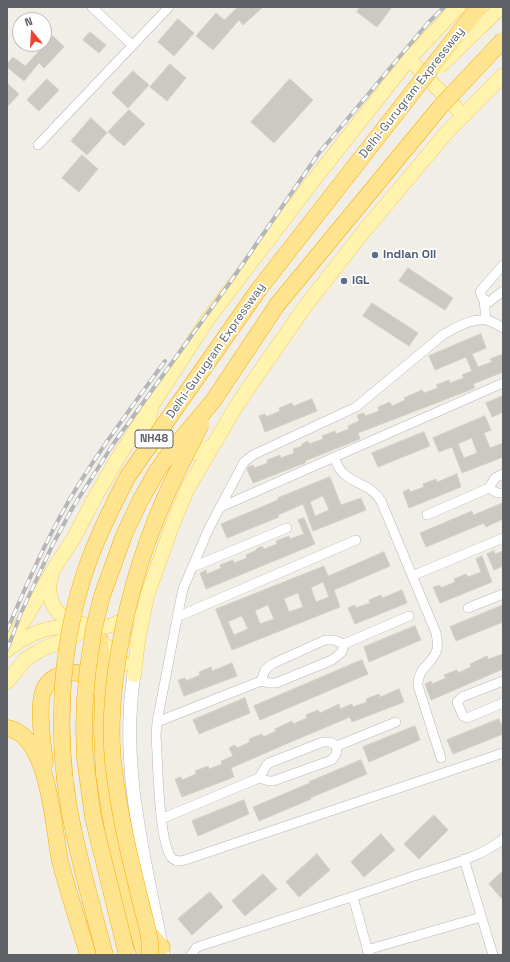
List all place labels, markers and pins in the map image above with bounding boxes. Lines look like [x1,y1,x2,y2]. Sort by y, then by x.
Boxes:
place label: Indian Oil [383,248,436,262]
marker: Indian Oil [370,250,380,260]
place label: IGL [352,274,370,288]
marker: IGL [339,276,349,286]

